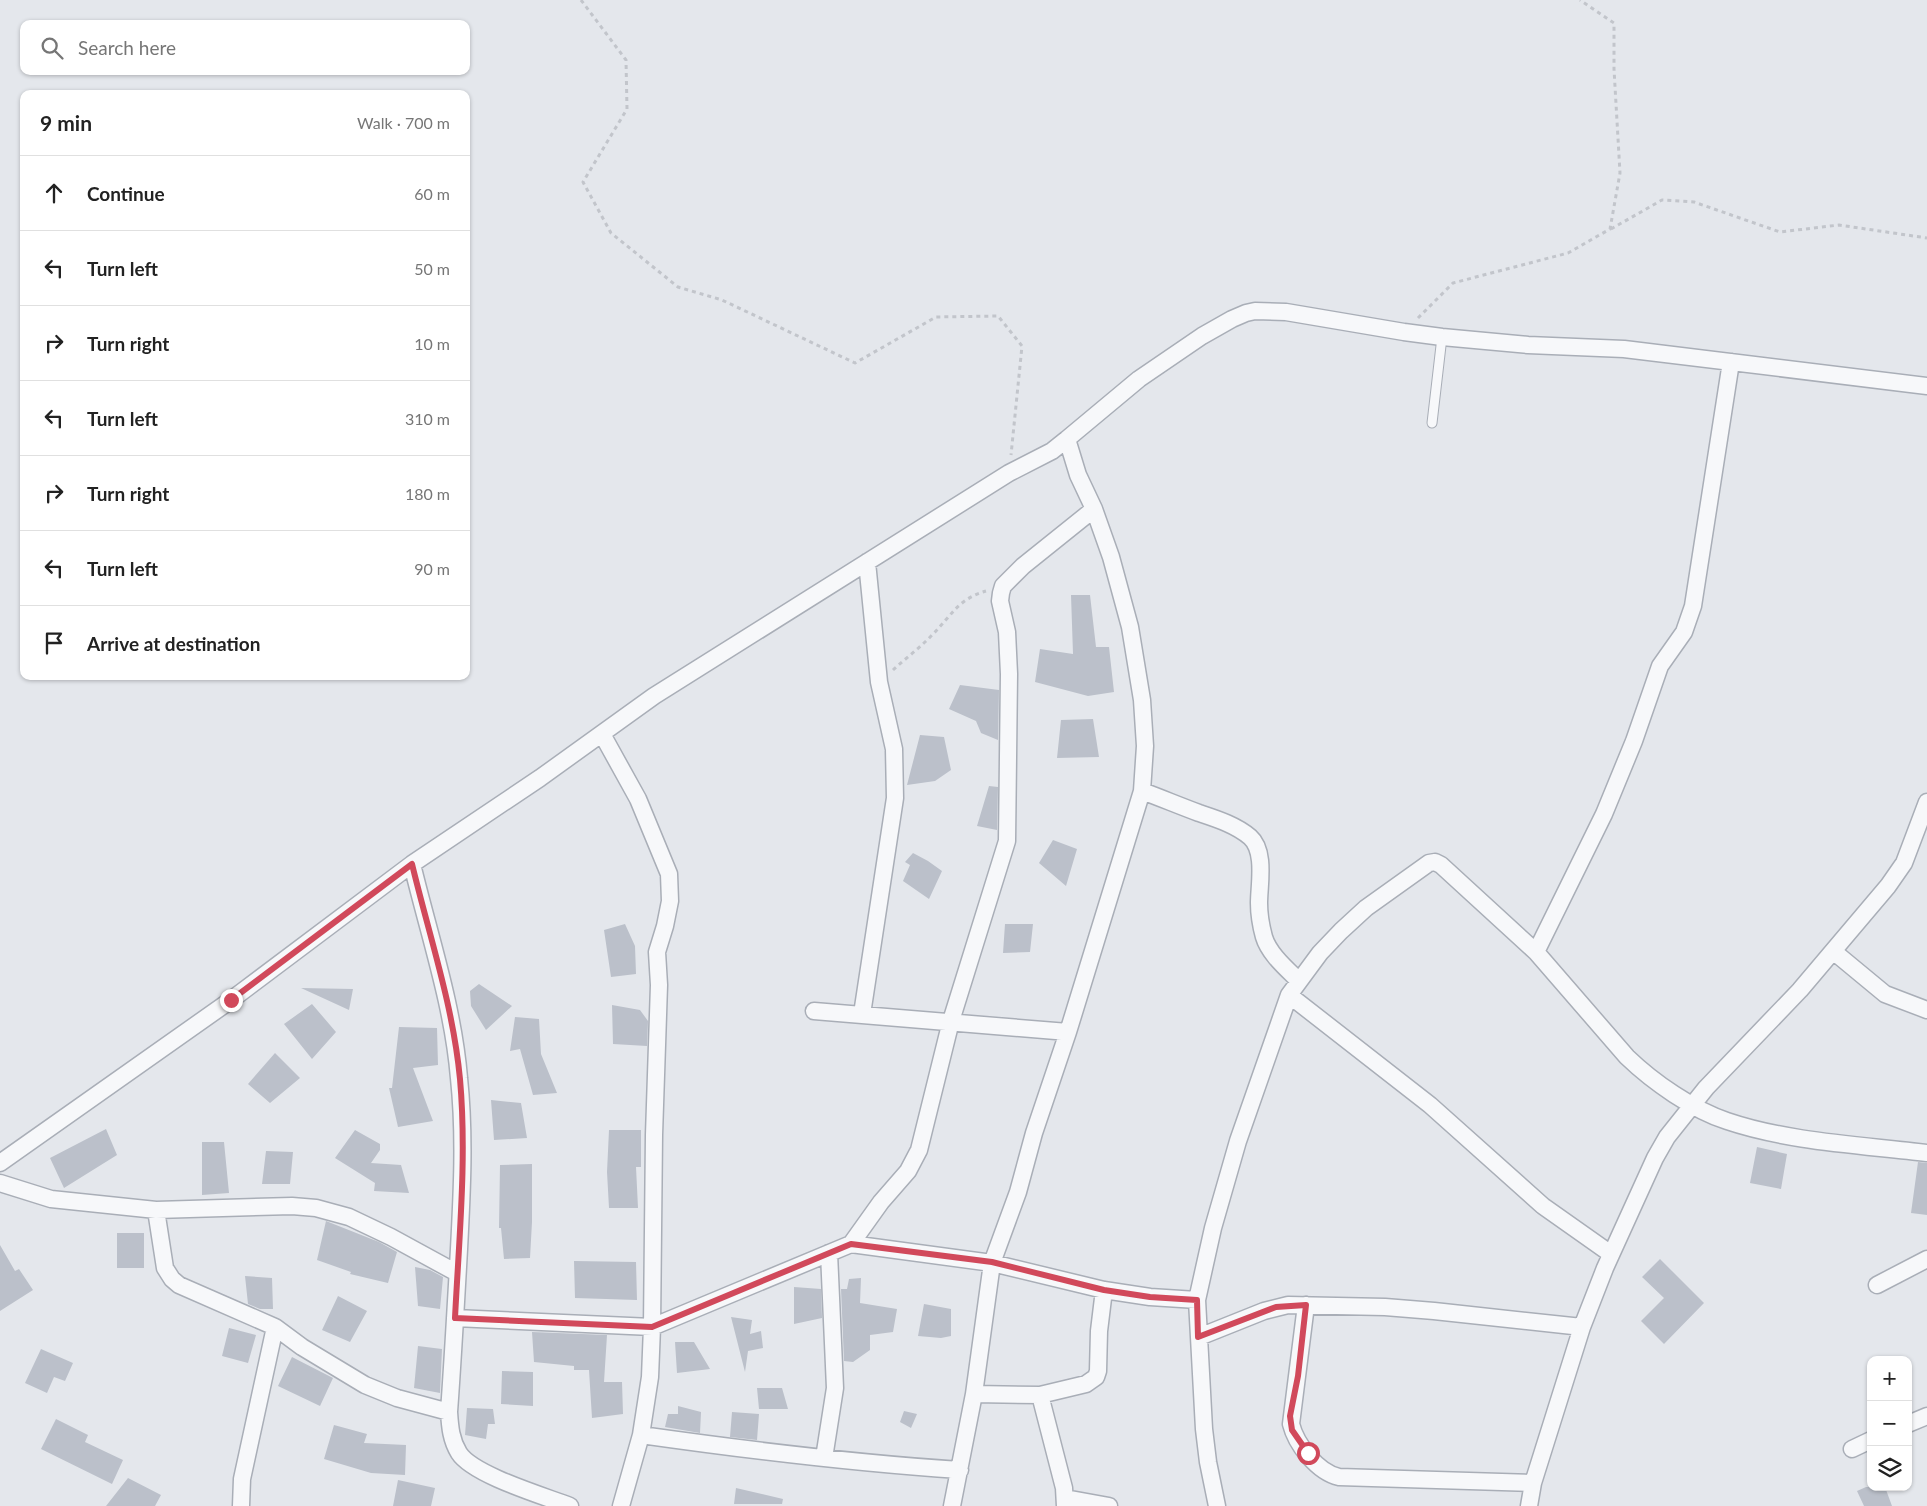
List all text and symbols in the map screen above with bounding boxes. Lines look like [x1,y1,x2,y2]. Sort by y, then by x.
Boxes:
search box [20,20,470,75]
icon: search [38,34,66,62]
text: Search here [78,36,176,59]
text: 9 min [40,110,92,135]
text: Walk · 700 m [357,113,450,132]
icon: ahead [40,179,68,207]
text: Continue [87,182,165,205]
text: 60 m [414,184,450,203]
icon: left [40,254,68,282]
text: Turn left [87,257,158,280]
text: 50 m [414,259,450,278]
icon: right [40,329,68,357]
text: Turn right [87,332,169,355]
text: 10 m [414,334,450,353]
icon: left [40,404,68,432]
text: Turn left [87,407,158,430]
text: 310 m [405,409,450,428]
icon: right [40,479,68,507]
text: Turn right [87,482,169,505]
text: 180 m [405,484,450,503]
icon: left [40,554,68,582]
text: Turn left [87,557,158,580]
text: 90 m [414,559,450,578]
icon: arrive [40,629,68,657]
text: Arrive at destination [87,632,260,655]
route end [220,989,243,1012]
map controls [1867,1356,1912,1491]
button: + [1867,1356,1912,1401]
button: − [1867,1401,1912,1446]
route start [1297,1442,1320,1465]
button: layers [1867,1446,1912,1491]

